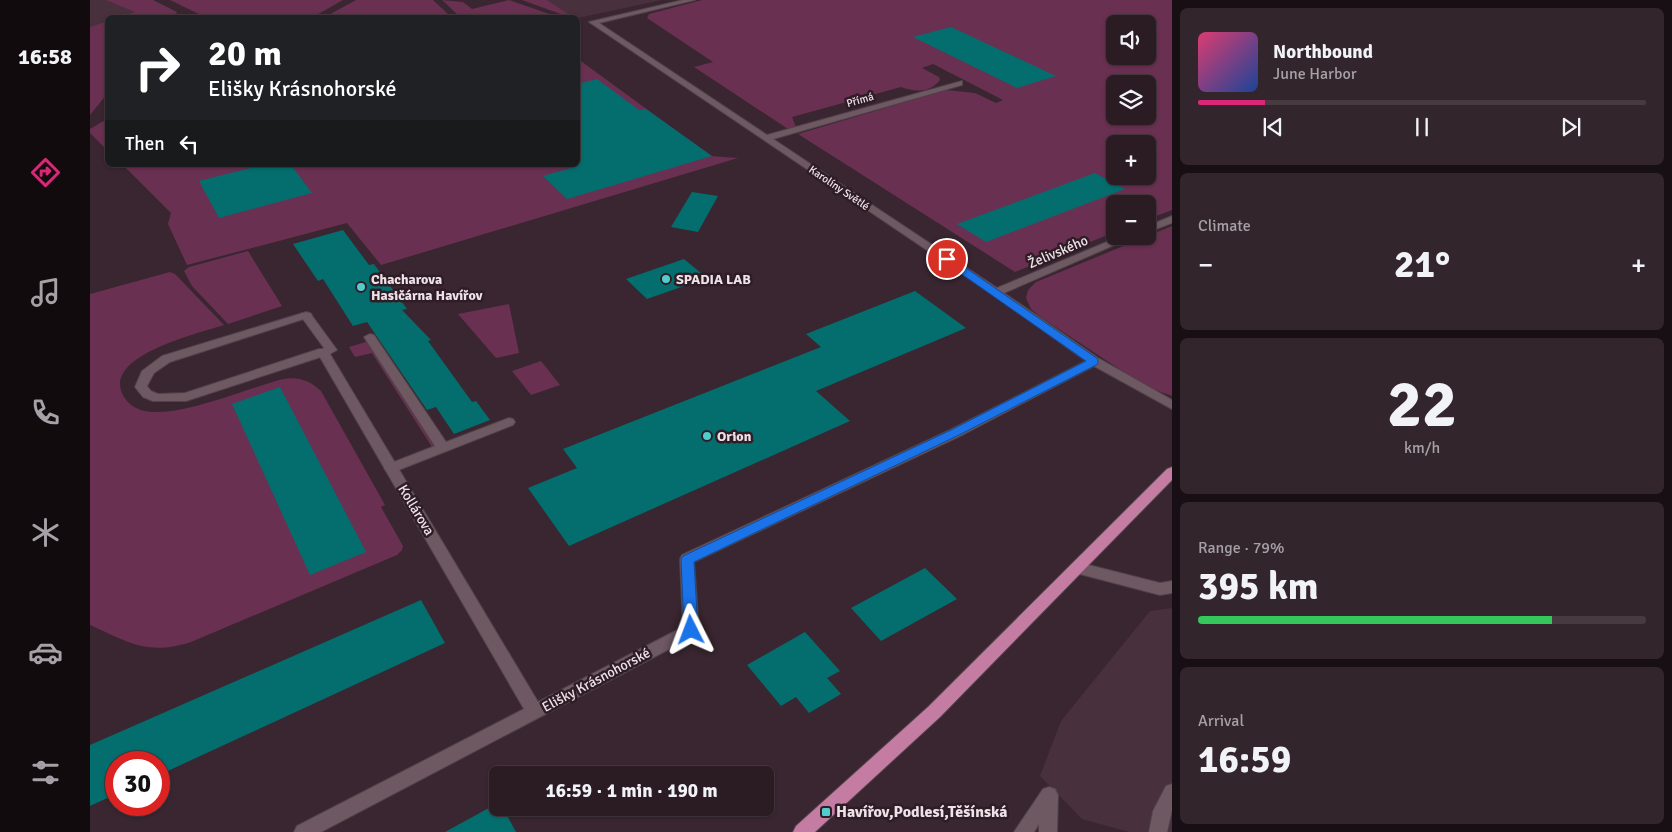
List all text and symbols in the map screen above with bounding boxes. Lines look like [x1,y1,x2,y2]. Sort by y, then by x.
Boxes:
map controls [1106,15,1156,245]
button: sound [1106,15,1156,65]
text: 20 m [208,32,282,75]
icon: right [125,35,190,100]
text: Northbound [1273,40,1373,64]
text: 16:58 [18,43,72,70]
text: June Harbor [1273,64,1357,84]
text: Elišky Krásnohorské [208,75,397,102]
button: layers [1106,75,1156,125]
street label: Přímá [845,90,875,110]
icon: previous [1259,113,1287,141]
icon: pause [1408,113,1436,141]
icon: next [1557,113,1585,141]
icon: left [175,130,203,158]
text: Then [125,132,165,156]
button: + [1106,135,1156,185]
icon: directions [28,155,63,190]
street label: Karolíny Světlé [806,163,872,213]
button: − [1106,195,1156,245]
text: Climate [1198,216,1251,236]
street label: Želivského [1026,232,1090,272]
pin [926,238,968,280]
text: 21° [1394,241,1450,288]
icon: arrive [933,245,961,273]
text: − [1198,248,1213,282]
text: + [1631,248,1646,282]
place label: Chacharova Hasičárna Havířov [371,271,483,304]
place label: SPADIA LAB [676,271,751,288]
marker: SPADIA LAB [660,273,672,285]
icon: music [28,275,63,310]
marker: Chacharova Hasičárna Havířov [355,281,367,293]
text: 22 [1387,365,1457,445]
icon: phone [28,395,63,430]
place label: Orion [717,428,752,445]
marker: Orion [701,430,713,442]
text: km/h [1404,438,1440,458]
street label: Kollárova [394,482,438,538]
icon: climate [28,515,63,550]
text: Range · 79% [1198,538,1284,558]
text: 395 km [1198,563,1319,610]
position arrow [664,603,716,655]
icon: car [28,635,63,670]
street label: Elišky Krásnohorské [539,644,653,716]
text: Arrival [1198,711,1244,731]
text: 16:59 [1198,736,1291,783]
speed limit sign: 30 [105,751,170,816]
icon: filters [28,755,63,790]
text: 16:59 · 1 min · 190 m [545,779,718,803]
place label: Havířov,Podlesí,Těšínská [836,802,1008,822]
marker: Havířov,Podlesí,Těšínská [820,806,832,818]

